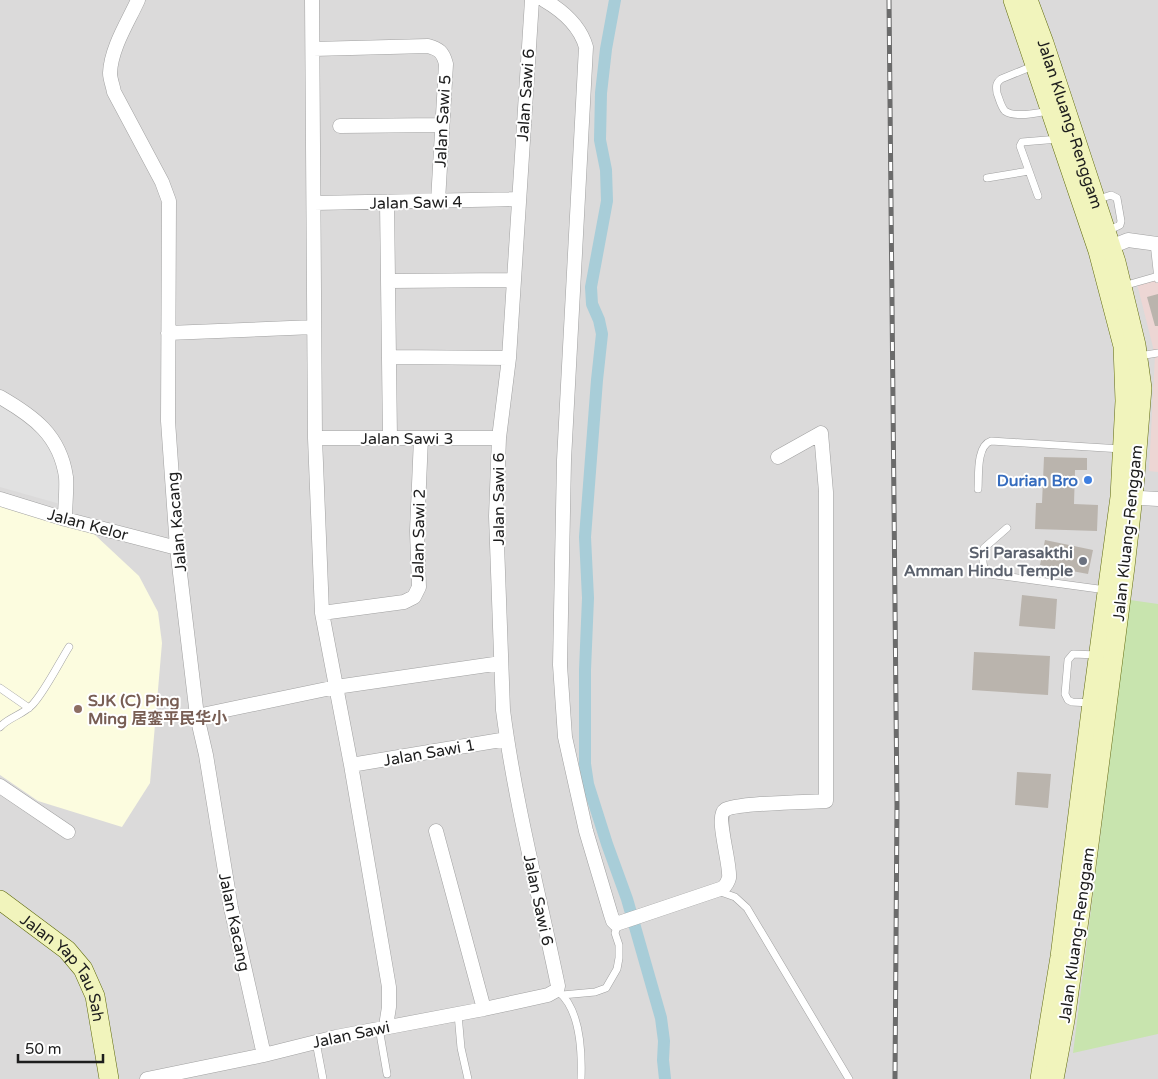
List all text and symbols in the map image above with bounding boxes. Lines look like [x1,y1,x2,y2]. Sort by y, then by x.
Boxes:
street label: Jalan Kluang-Renggam [1032,37,1107,212]
street label: Jalan Sawi 6 [513,48,539,142]
street label: Jalan Sawi 5 [431,74,455,168]
street label: Jalan Sawi 4 [369,192,463,214]
street label: Jalan Sawi 3 [361,429,453,449]
street label: Jalan Kluang-Renggam [1109,444,1147,622]
street label: Jalan Sawi 6 [489,453,509,545]
street label: Jalan Kacang [163,471,191,573]
place label: Durian Bro [997,471,1078,491]
marker: Durian Bro [1082,474,1094,486]
street label: Jalan Sawi 2 [408,488,430,582]
street label: Jalan Kelor [45,505,131,546]
place label: Sri Parasakthi Amman Hindu Temple [904,543,1073,581]
marker: Sri Parasakthi Amman Hindu Temple [1077,555,1089,567]
place label: SJK (C) Ping Ming 居銮平民华小 [88,691,227,729]
marker: SJK (C) Ping Ming 居銮平民华小 [72,703,84,715]
street label: Jalan Sawi 1 [382,735,477,771]
street label: Jalan Kluang-Renggam [1055,846,1099,1024]
street label: Jalan Sawi 6 [519,853,557,948]
street label: Jalan Kacang [214,871,254,973]
street label: Jalan Yap Tau Sah [16,910,108,1023]
street label: Jalan Sawi [311,1017,392,1053]
scale bar [18,1032,102,1064]
text: 50 m [25,1040,62,1058]

